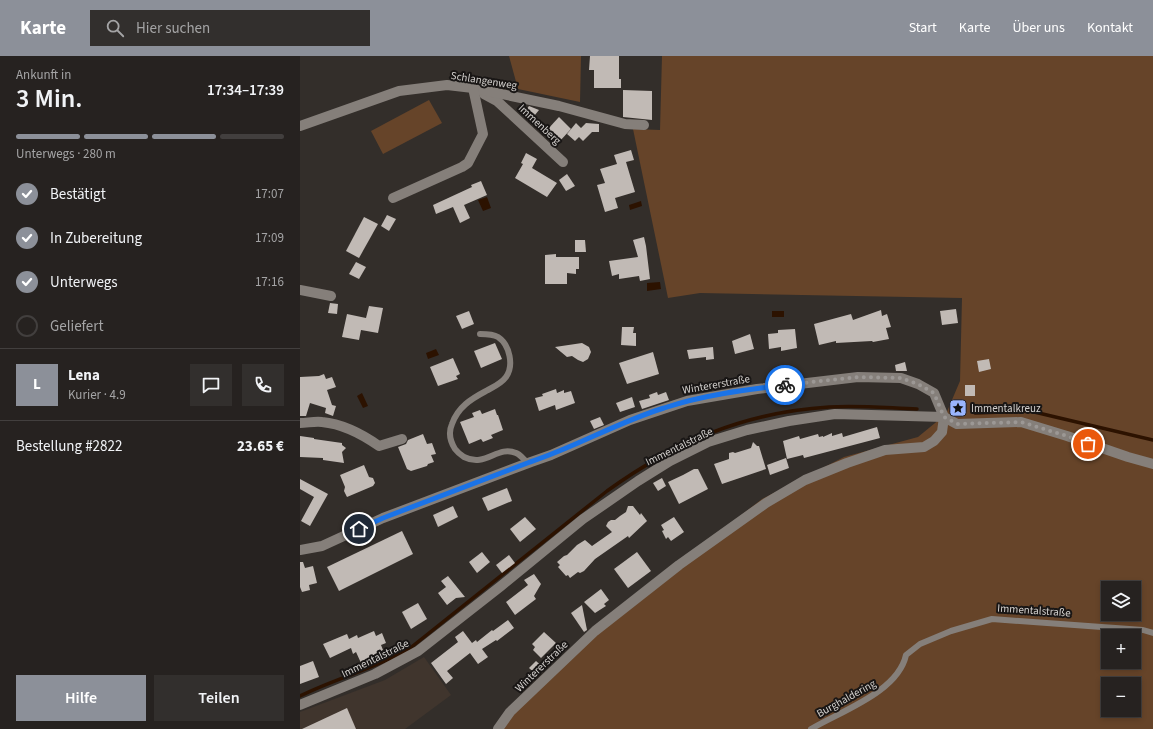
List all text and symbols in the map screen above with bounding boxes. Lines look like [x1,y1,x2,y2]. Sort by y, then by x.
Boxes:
search box [90,10,370,46]
text: Karte [20,15,66,42]
icon: search [104,17,126,39]
text: Hier suchen [136,18,210,39]
text: Start [909,18,937,38]
text: Karte [959,18,990,38]
text: Über uns [1012,18,1065,38]
text: Kontakt [1087,18,1133,38]
text: Ankunft in [16,66,71,84]
street label: Schlangenweg [450,68,519,93]
text: 3 Min. [16,80,82,117]
text: 17:34–17:39 [207,80,284,101]
street label: Immenberg [515,101,565,148]
text: Unterwegs · 280 m [16,145,116,163]
icon: check [16,183,38,205]
text: Bestätigt [50,184,106,205]
text: 17:07 [255,185,284,203]
icon: check [16,227,38,249]
text: In Zubereitung [50,228,142,249]
text: 17:09 [255,229,284,247]
icon: check [16,271,38,293]
text: Unterwegs [50,272,118,293]
text: 17:16 [255,273,284,291]
text: Geliefert [50,316,104,337]
button: chat [190,364,232,406]
button: phone [242,364,284,406]
text: Lena [68,365,100,386]
courier [765,365,805,405]
street label: Wintererstraße [681,371,752,398]
text: L [33,374,41,395]
icon: bike [774,374,796,396]
text: Kurier · 4.9 [68,386,126,404]
place icon: Immentalkreuz [948,398,968,418]
place label: Immentalkreuz [971,401,1041,416]
street label: Immentalstraße [643,423,716,469]
pin [1071,427,1105,461]
icon: bag [1077,433,1099,455]
text: Bestellung #2822 [16,436,122,457]
text: 23.65 € [237,436,284,457]
pin [342,512,376,546]
icon: home [348,518,370,540]
map controls [1101,581,1141,717]
button: layers [1101,581,1141,621]
street label: Immentalstraße [997,600,1072,621]
button: + [1101,629,1141,669]
street label: Immentalstraße [339,635,412,681]
street label: Wintererstraße [512,637,572,695]
button: Hilfe [16,675,146,721]
button: Teilen [154,675,284,721]
street label: Burghaldering [814,676,879,721]
button: − [1101,677,1141,717]

